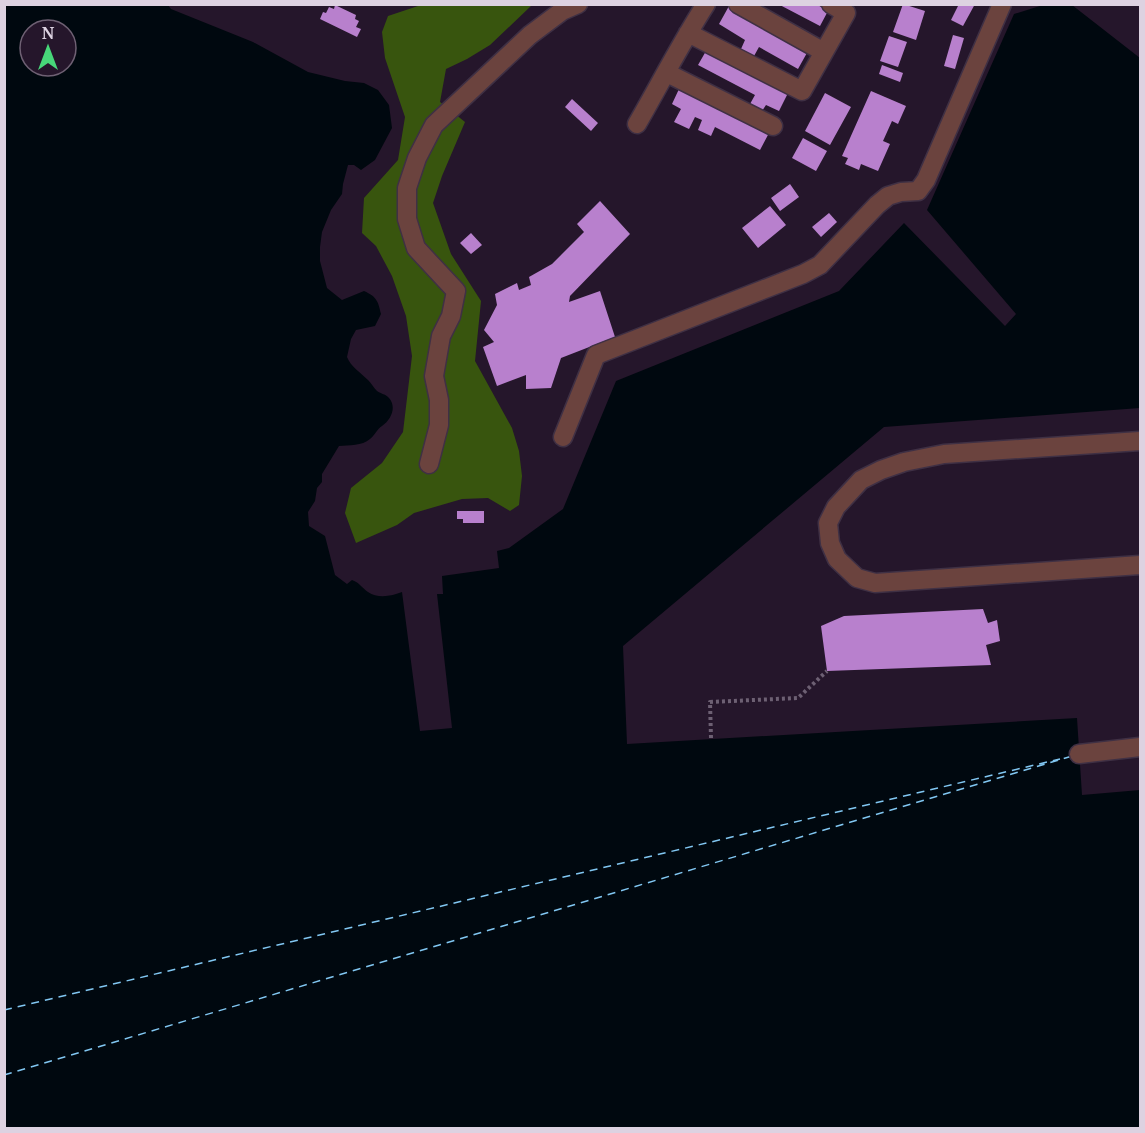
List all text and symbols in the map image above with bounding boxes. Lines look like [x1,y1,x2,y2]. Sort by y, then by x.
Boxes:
north arrow [18,18,78,78]
text: N [42,22,55,44]

